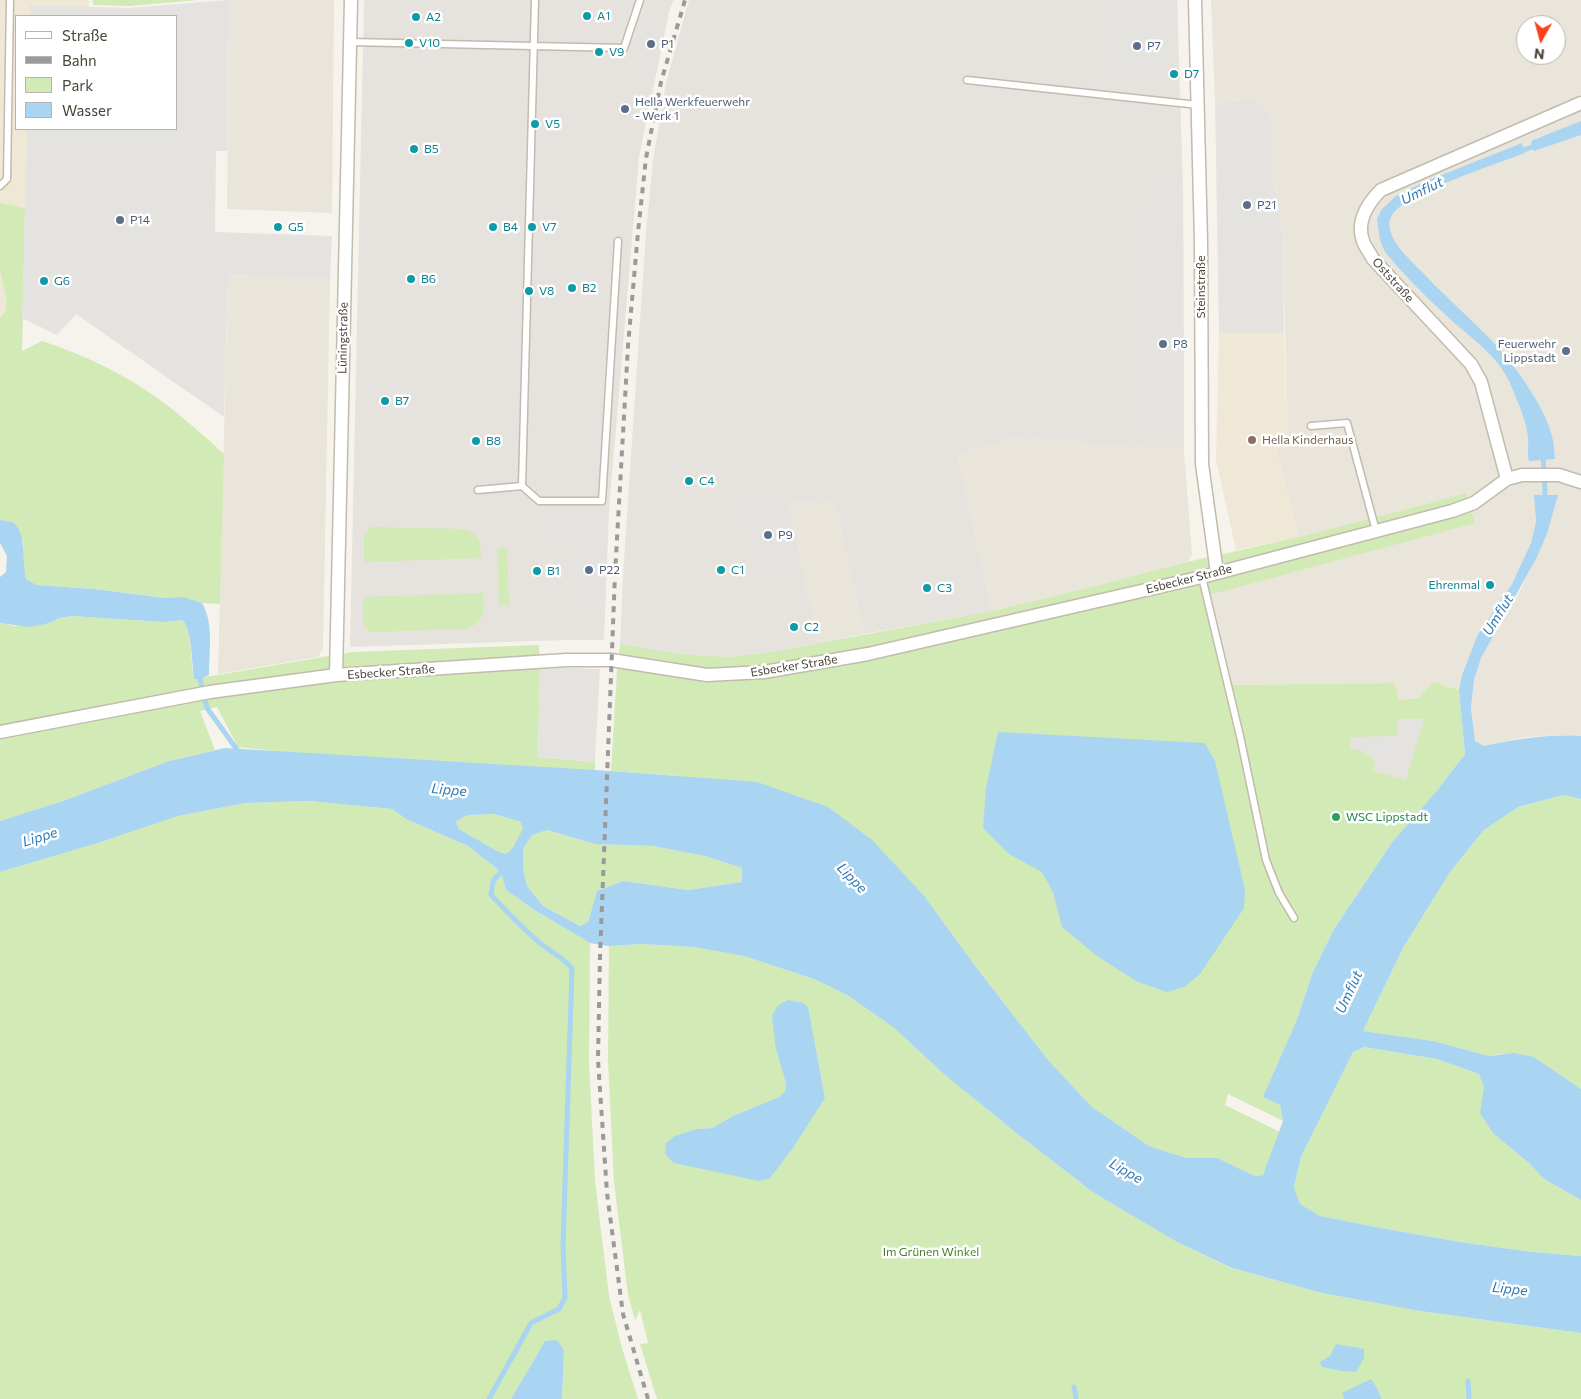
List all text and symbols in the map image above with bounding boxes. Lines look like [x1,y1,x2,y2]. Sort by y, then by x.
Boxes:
place label: A1 [597,9,610,23]
place label: A2 [426,10,441,24]
marker: A1 [581,10,593,22]
marker: A2 [410,11,422,23]
legend [15,15,178,130]
north arrow [1516,15,1566,65]
text: Straße [62,26,108,44]
place label: V10 [419,36,440,50]
marker: V10 [403,37,415,49]
place label: P1 [661,37,674,51]
marker: P1 [645,38,657,50]
place label: P7 [1147,39,1161,53]
marker: P7 [1131,40,1143,52]
place label: V9 [609,45,624,59]
text: N [1533,45,1545,63]
marker: V9 [593,46,605,58]
text: Bahn [62,51,97,69]
place label: D7 [1184,67,1199,81]
marker: D7 [1168,68,1180,80]
text: Park [62,76,93,94]
place label: Hella Werkfeuerwehr - Werk 1 [635,95,750,123]
text: Wasser [62,101,112,119]
marker: Hella Werkfeuerwehr - Werk 1 [619,103,631,115]
place label: V5 [545,117,560,131]
marker: V5 [529,118,541,130]
place label: B5 [424,142,439,156]
marker: B5 [408,143,420,155]
water label: Umflut [1398,174,1446,208]
place label: P21 [1257,198,1276,212]
marker: P21 [1241,199,1253,211]
place label: P14 [130,213,150,227]
marker: P14 [114,214,126,226]
place label: G5 [288,220,304,234]
place label: B4 [503,220,518,234]
place label: V7 [542,220,557,234]
marker: G5 [272,221,284,233]
marker: B4 [487,221,499,233]
marker: V7 [526,221,538,233]
street label: Oststraße [1369,255,1417,305]
street label: Steinstraße [1194,256,1208,318]
place label: B6 [421,272,436,286]
marker: B6 [405,273,417,285]
place label: G6 [54,274,70,288]
marker: G6 [38,275,50,287]
place label: B2 [582,281,596,295]
marker: B2 [566,282,578,294]
place label: V8 [539,284,554,298]
marker: V8 [523,285,535,297]
street label: Lüningstraße [335,302,351,374]
place label: P8 [1173,337,1188,351]
place label: Feuerwehr Lippstadt [1498,337,1556,365]
marker: P8 [1157,338,1169,350]
marker: Feuerwehr Lippstadt [1560,345,1572,357]
place label: B7 [395,394,409,408]
marker: B7 [379,395,391,407]
place label: Hella Kinderhaus [1262,433,1353,447]
place label: B8 [486,434,501,448]
marker: Hella Kinderhaus [1246,434,1258,446]
marker: B8 [470,435,482,447]
place label: C4 [699,474,714,488]
marker: C4 [683,475,695,487]
place label: P9 [778,528,793,542]
marker: P9 [762,529,774,541]
street label: Esbecker Straße [1145,561,1233,597]
place label: P22 [599,563,620,577]
place label: C1 [731,563,744,577]
place label: B1 [547,564,560,578]
marker: P22 [583,564,595,576]
marker: C1 [715,564,727,576]
marker: B1 [531,565,543,577]
place label: Ehrenmal [1428,578,1480,592]
marker: Ehrenmal [1484,579,1496,591]
place label: C3 [937,581,952,595]
marker: C3 [921,582,933,594]
water label: Umflut [1479,591,1517,639]
place label: C2 [804,620,819,634]
marker: C2 [788,621,800,633]
street label: Esbecker Straße [749,652,839,680]
street label: Esbecker Straße [347,662,435,682]
water label: Lippe [431,780,467,800]
place label: WSC Lippstadt [1346,810,1428,824]
marker: WSC Lippstadt [1330,811,1342,823]
water label: Lippe [21,824,59,850]
water label: Lippe [834,859,870,897]
water label: Umflut [1332,968,1366,1016]
water label: Lippe [1106,1155,1146,1187]
park label: Im Grünen Winkel [883,1245,979,1259]
water label: Lippe [1491,1279,1529,1299]

